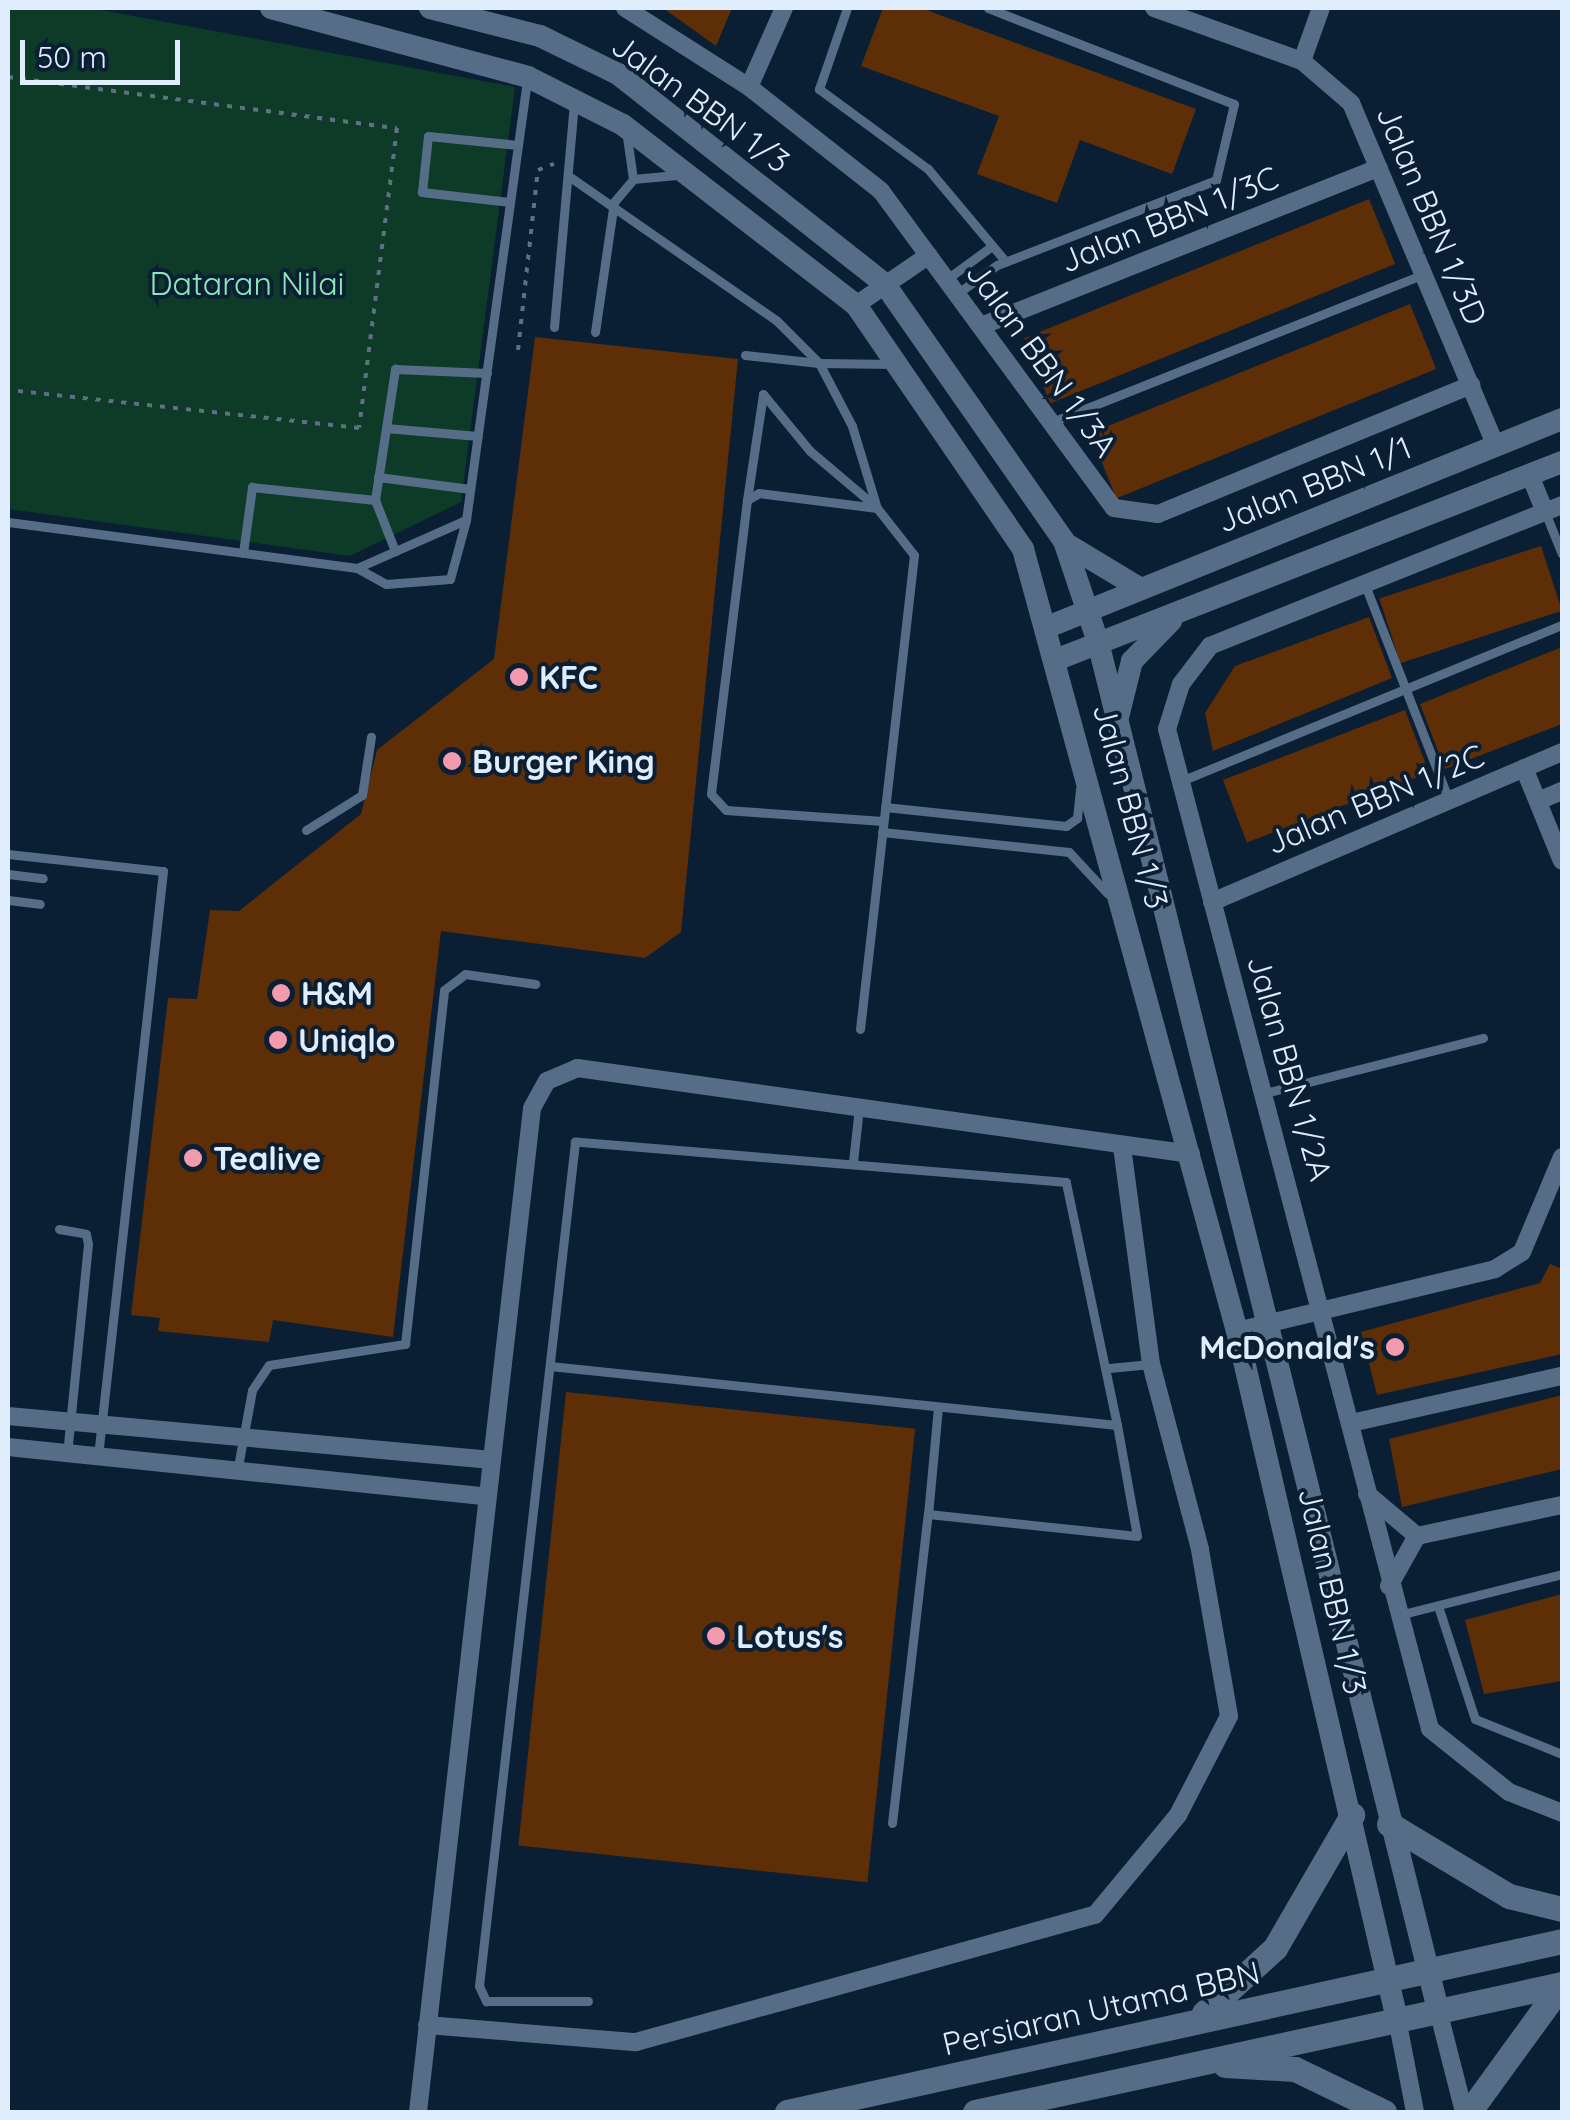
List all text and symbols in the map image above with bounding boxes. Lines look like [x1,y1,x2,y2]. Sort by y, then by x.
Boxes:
scale bar [25,20,185,82]
street label: Jalan BBN 1/3 [604,26,798,180]
text: 50 m [37,38,107,76]
street label: Jalan BBN 1/3D [1369,100,1495,330]
street label: Jalan BBN 1/3C [1054,158,1284,280]
street label: Jalan BBN 1/3A [958,254,1126,464]
park label: Dataran Nilai [150,264,344,302]
street label: Jalan BBN 1/1 [1211,428,1417,540]
place label: KFC [539,658,598,696]
marker: KFC [508,666,530,688]
street label: Jalan BBN 1/3 [1085,699,1177,913]
street label: Jalan BBN 1/2C [1260,736,1490,862]
place label: Burger King [472,742,655,780]
marker: Burger King [441,750,463,772]
street label: Jalan BBN 1/2A [1240,951,1340,1185]
place label: H&M [301,974,373,1012]
marker: H&M [270,982,292,1004]
place label: Uniqlo [298,1021,396,1059]
marker: Uniqlo [267,1029,289,1051]
place label: Tealive [213,1139,321,1177]
marker: Tealive [182,1147,204,1169]
place label: McDonald's [1199,1328,1375,1366]
marker: McDonald's [1384,1336,1406,1358]
street label: Jalan BBN 1/3 [1291,1484,1375,1698]
place label: Lotus's [736,1617,843,1655]
marker: Lotus's [705,1625,727,1647]
street label: Persiaran Utama BBN [939,1953,1263,2063]

